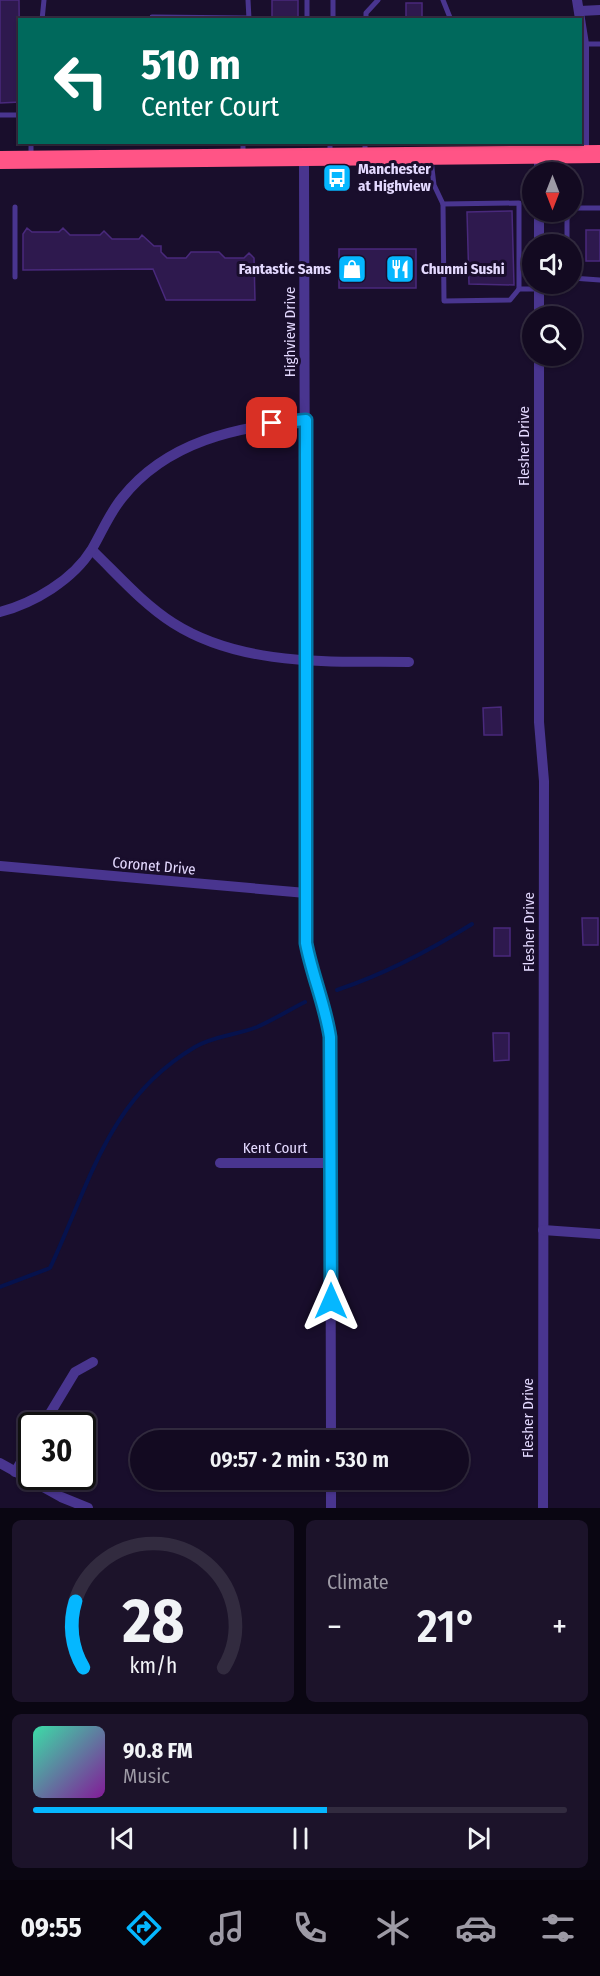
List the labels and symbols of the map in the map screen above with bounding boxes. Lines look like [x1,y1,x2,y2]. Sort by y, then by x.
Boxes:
place label: Manchester at Highview [358,160,432,195]
bus stop icon: Manchester at Highview [321,162,353,194]
north arrow [522,162,582,222]
shop icon: Fantastic Sams [336,253,368,285]
restaurant icon: Chunmi Sushi [384,253,416,285]
place label: Fantastic Sams [239,260,331,278]
place label: Chunmi Sushi [421,260,505,278]
street label: Highview Drive [281,287,299,377]
pin [246,397,297,448]
street label: Flesher Drive [515,406,533,486]
street label: Coronet Drive [112,853,196,879]
street label: Flesher Drive [520,892,538,972]
street label: Kent Court [243,1139,307,1157]
position arrow [299,1269,363,1333]
street label: Flesher Drive [519,1378,537,1458]
speed limit sign: 30 [18,1412,96,1490]

